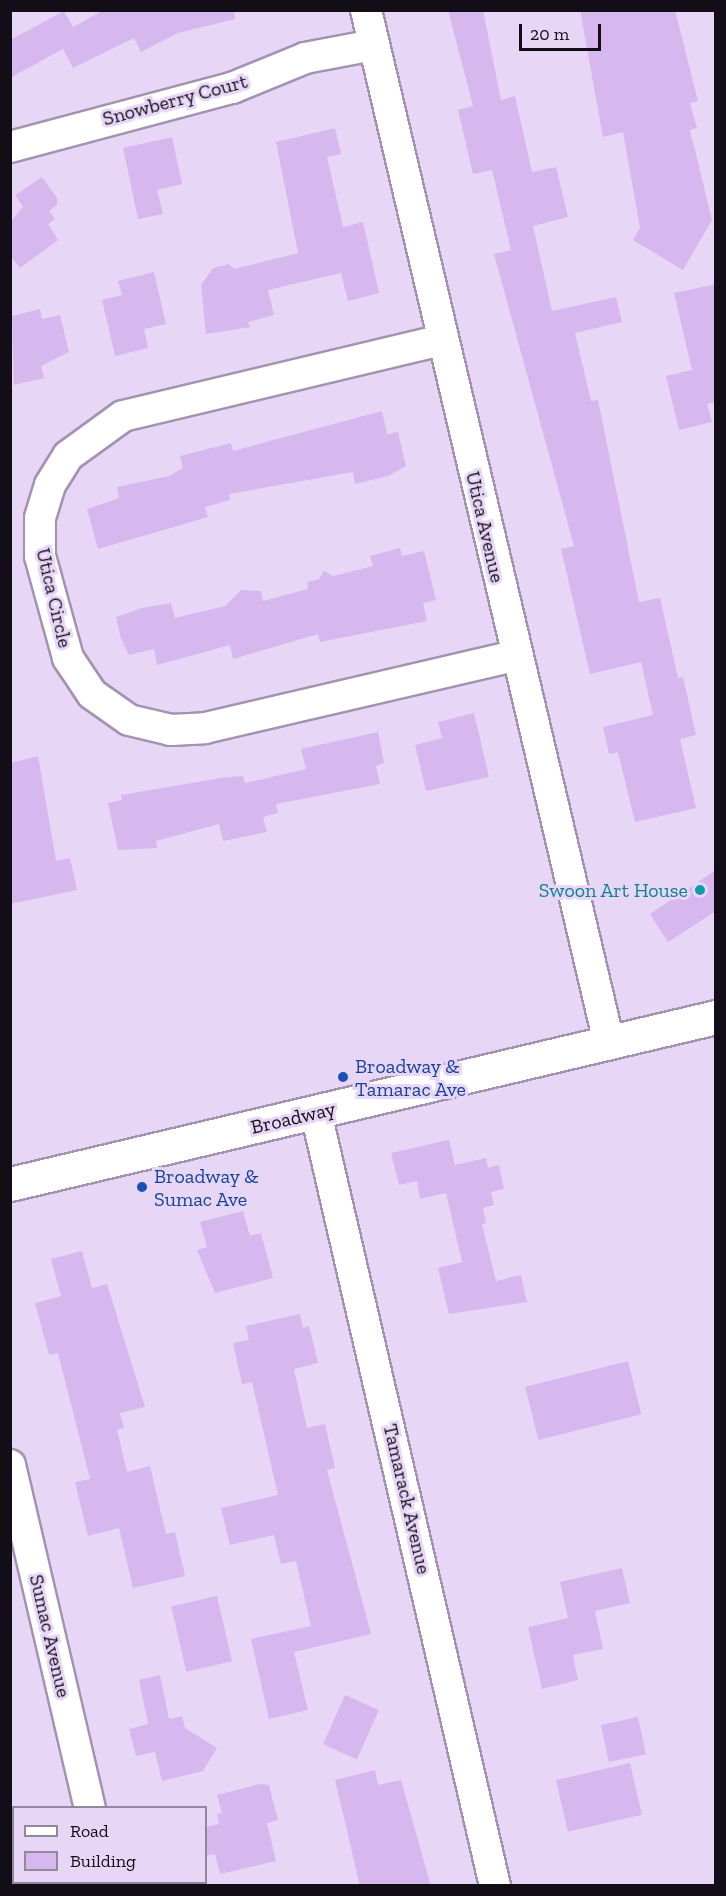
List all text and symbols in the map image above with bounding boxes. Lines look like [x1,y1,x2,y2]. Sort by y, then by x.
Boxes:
scale bar [522,12,604,50]
text: 20 m [530,23,569,45]
street label: Snowberry Court [100,69,250,131]
street label: Utica Avenue [460,469,510,585]
street label: Utica Circle [31,546,77,650]
place label: Swoon Art House [538,878,688,902]
marker: Swoon Art House [693,883,707,897]
place label: Broadway & Tamarac Ave [355,1054,467,1101]
marker: Broadway & Tamarac Ave [336,1070,350,1084]
street label: Broadway [248,1097,338,1139]
place label: Broadway & Sumac Ave [154,1164,259,1211]
marker: Broadway & Sumac Ave [135,1180,149,1194]
street label: Tamarack Avenue [378,1421,436,1577]
street label: Sumac Avenue [24,1572,76,1700]
legend [12,1806,207,1884]
text: Road [70,1820,109,1842]
text: Building [70,1850,136,1872]

